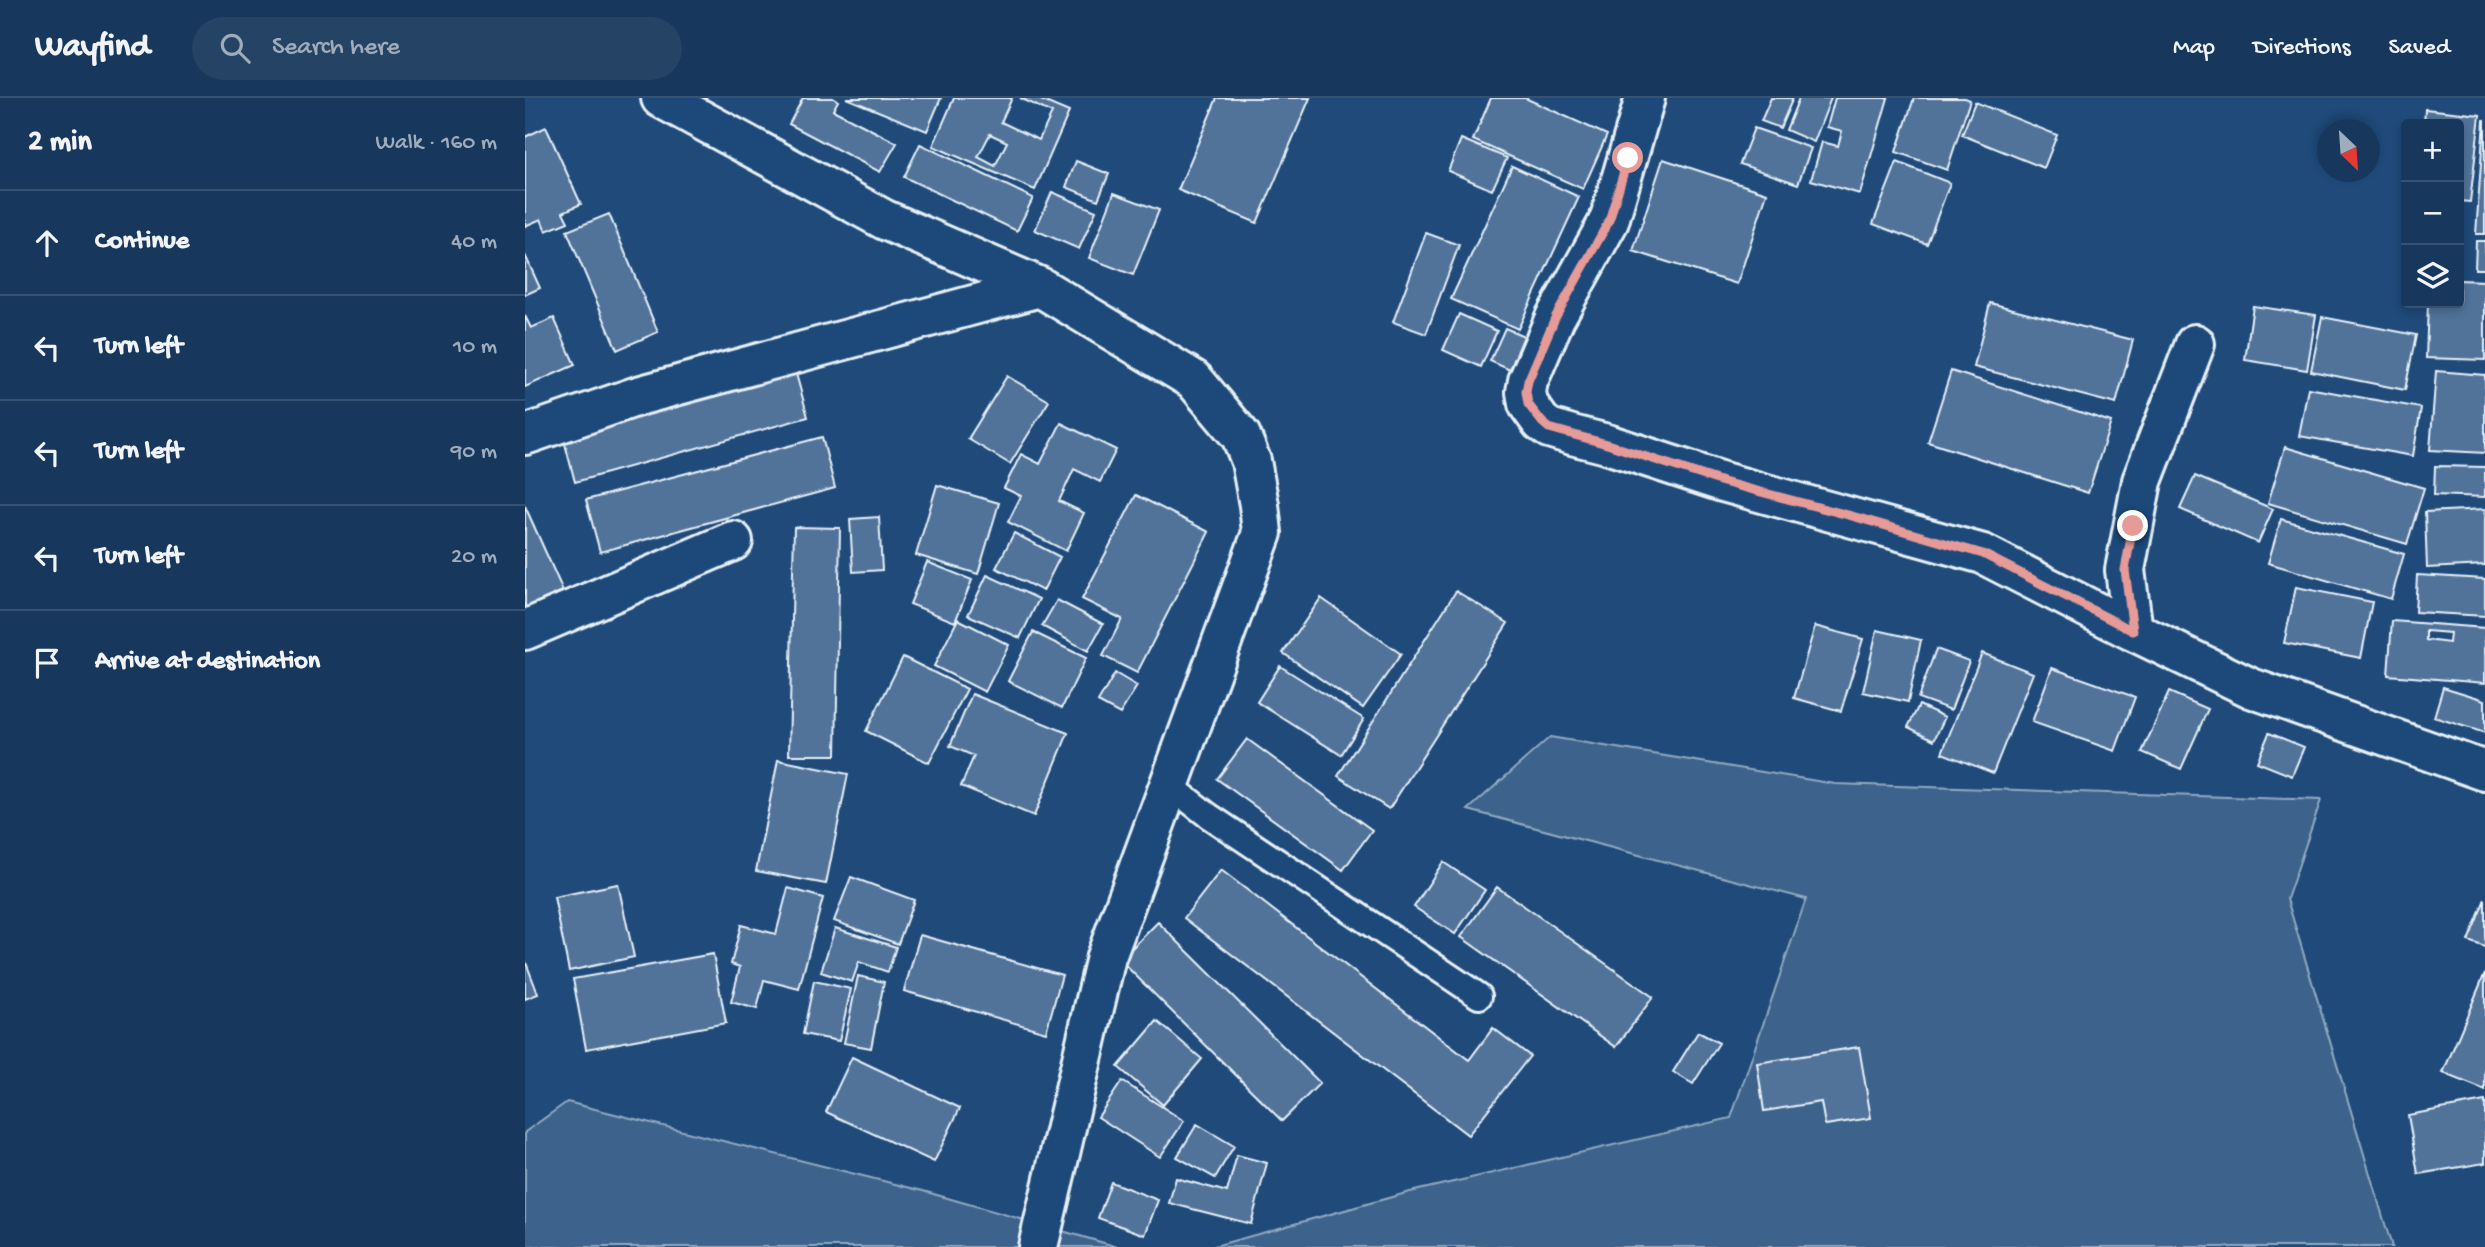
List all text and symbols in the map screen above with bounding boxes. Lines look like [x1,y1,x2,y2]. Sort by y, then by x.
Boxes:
search box [192,17,682,80]
text: Wayfind [35,29,150,67]
icon: search [216,29,254,67]
text: Search here [272,33,400,64]
text: Map [2173,34,2215,63]
text: Directions [2253,34,2351,63]
text: Saved [2389,34,2450,63]
north arrow [2317,119,2380,182]
map controls [2401,119,2464,308]
button: + [2401,119,2464,182]
text: 2 min [28,126,92,161]
text: Walk · 160 m [375,130,497,157]
route start [1612,142,1643,173]
button: − [2401,182,2464,245]
icon: ahead [28,224,66,262]
text: Continue [95,227,189,258]
text: 40 m [451,229,497,256]
button: layers [2401,245,2464,308]
icon: left [28,329,66,367]
text: Turn left [95,332,183,363]
text: 10 m [453,334,497,361]
icon: left [28,434,66,472]
text: Turn left [95,437,183,468]
text: 90 m [451,439,497,466]
route end [2117,510,2148,541]
icon: left [28,539,66,577]
text: Turn left [95,542,183,573]
text: 20 m [451,544,497,571]
icon: arrive [28,644,66,682]
text: Arrive at destination [95,647,320,678]

